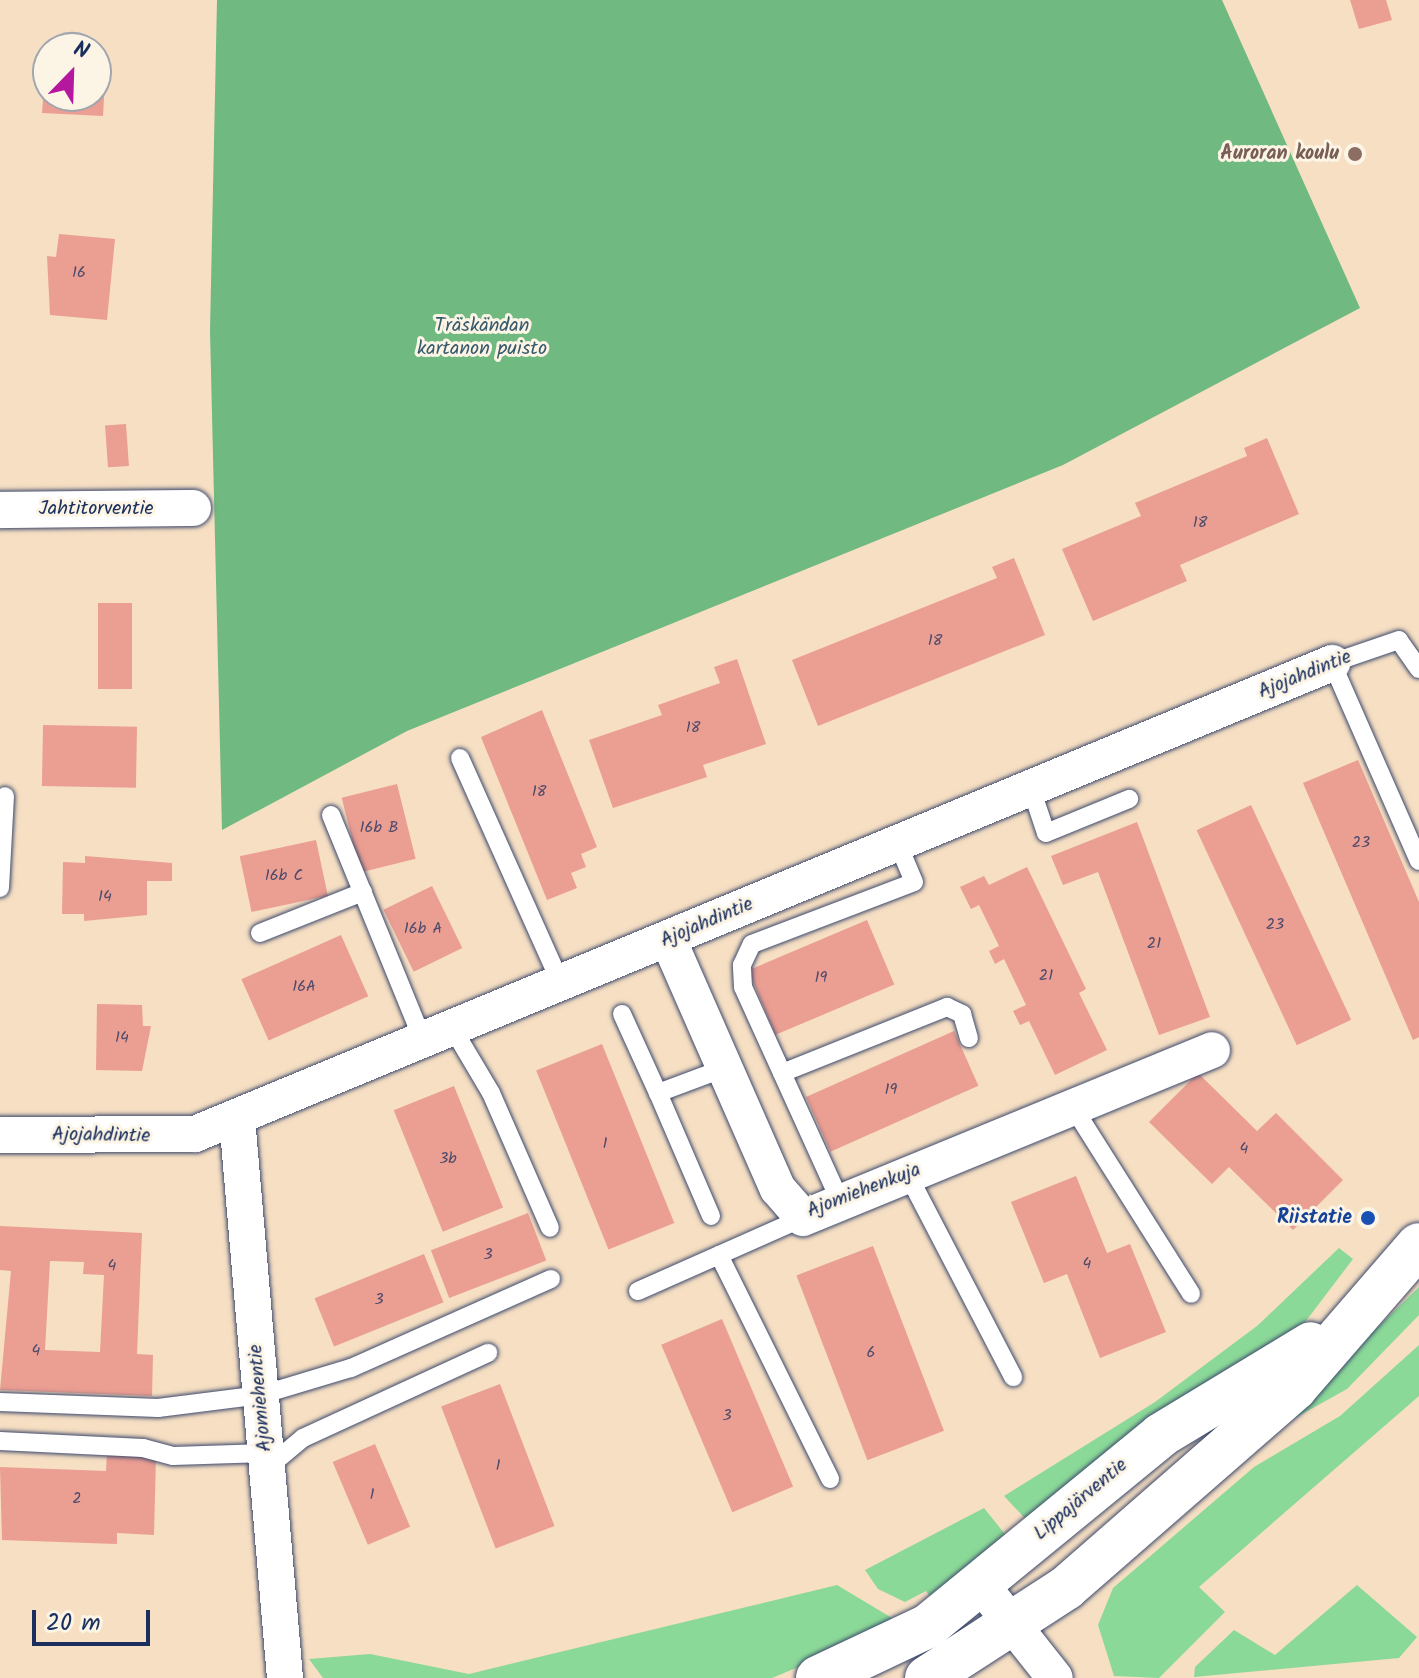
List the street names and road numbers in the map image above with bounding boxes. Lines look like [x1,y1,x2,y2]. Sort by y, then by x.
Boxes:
street label: Jahtitorventie [39,497,153,521]
street label: Ajojahdintie [1255,645,1355,705]
street label: Ajojahdintie [657,893,757,953]
street label: Ajojahdintie [52,1123,150,1149]
street label: Ajomiehenkuja [804,1158,924,1224]
street label: Ajomiehentie [244,1343,278,1453]
street label: Lippajärventie [1029,1454,1133,1546]

